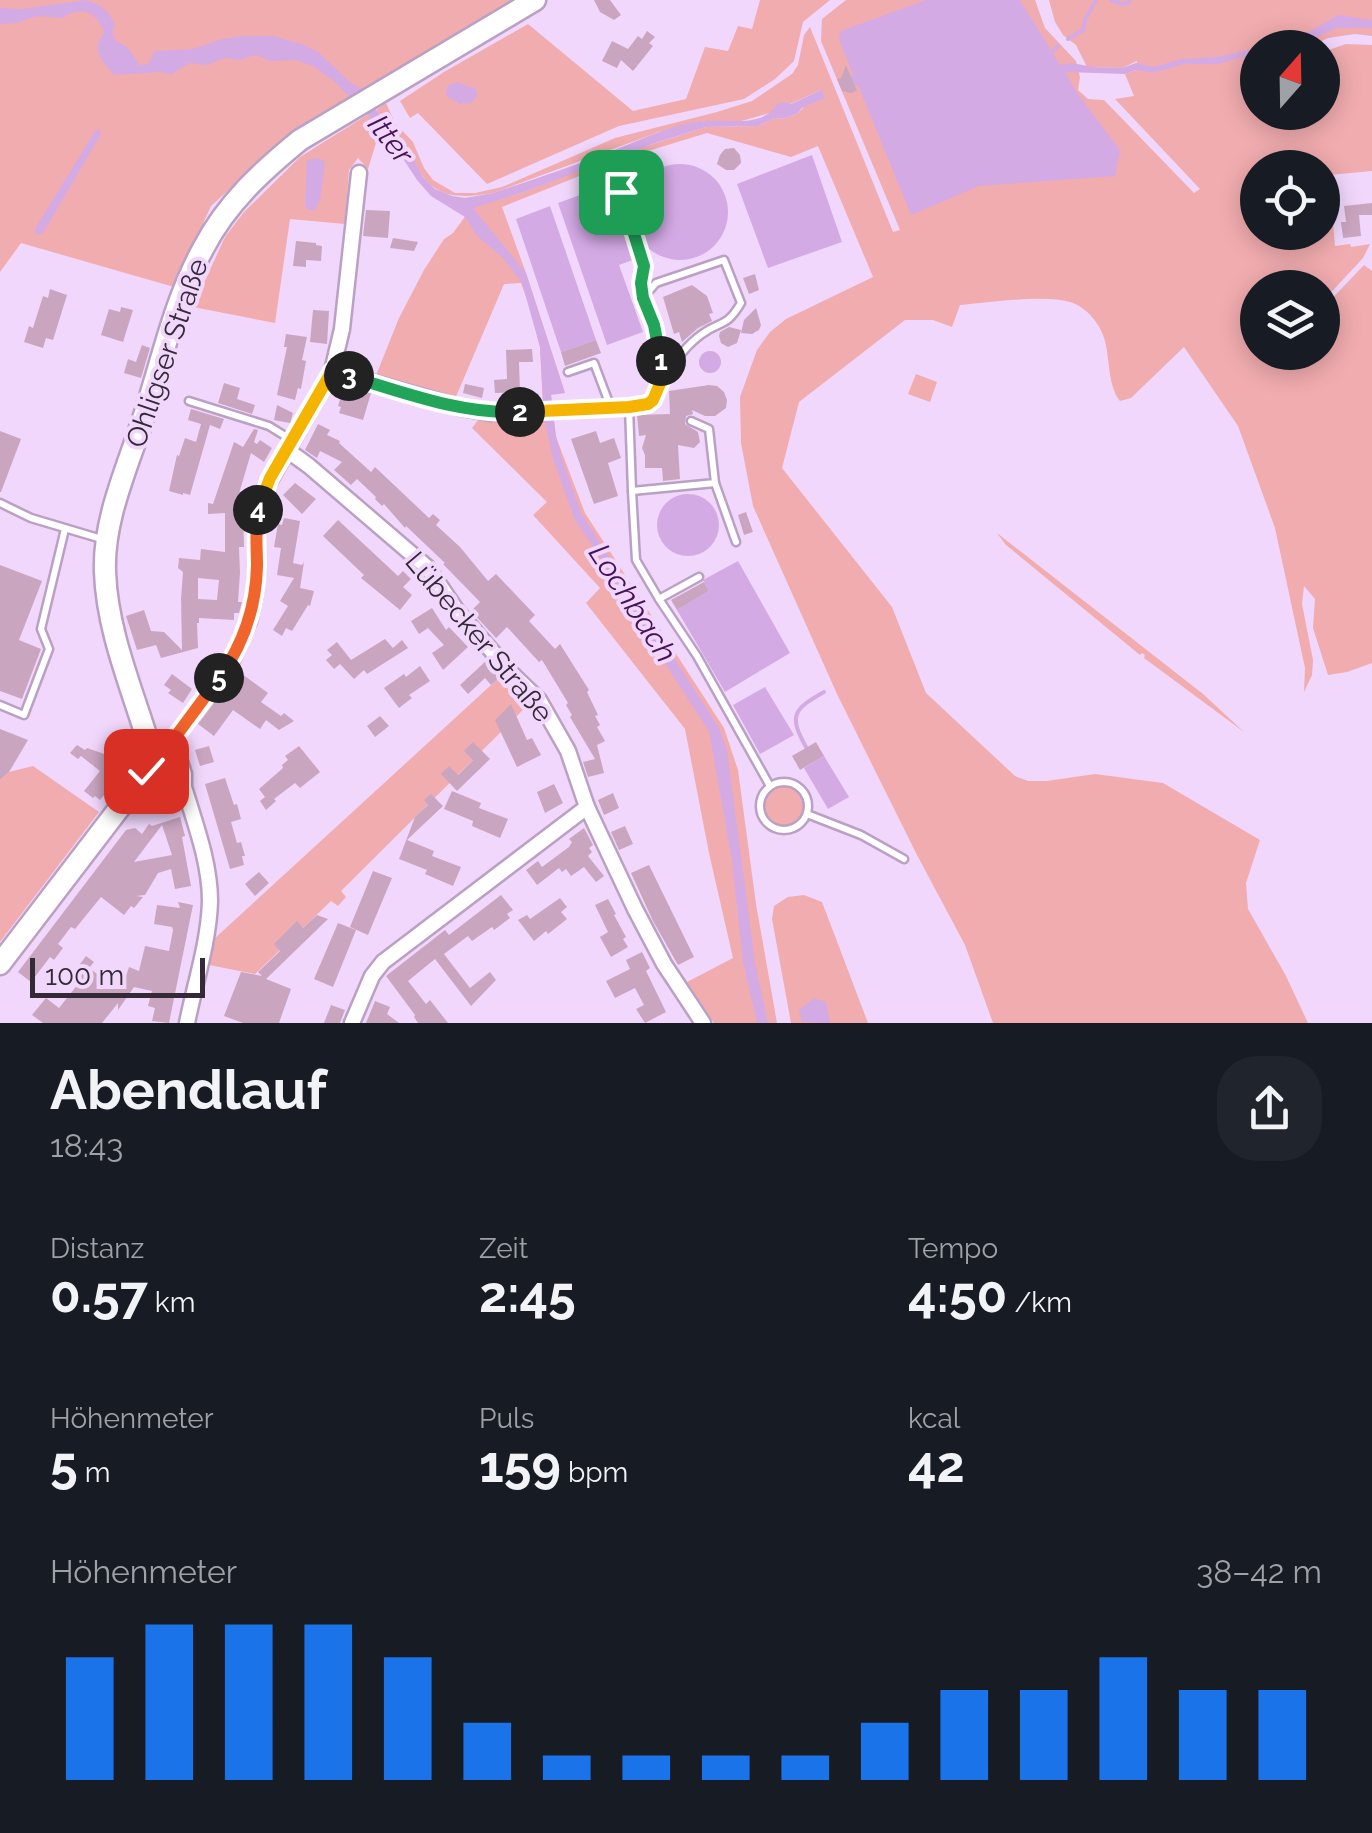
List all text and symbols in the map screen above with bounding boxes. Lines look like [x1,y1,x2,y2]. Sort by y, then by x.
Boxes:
north arrow [1240,30,1340,130]
map controls [1240,30,1340,370]
water label: Itter [361,108,422,172]
pin [579,150,664,235]
button: locate [1240,150,1340,250]
icon: arrive [594,165,649,220]
street label: Ohligser Straße [119,254,215,452]
button: layers [1240,270,1340,370]
pin: 1 [636,336,686,386]
text: 1 [654,344,668,377]
pin: 3 [324,351,374,401]
text: 3 [341,359,357,392]
pin: 2 [495,387,545,437]
text: 2 [512,395,528,428]
pin: 4 [233,485,283,535]
text: 4 [250,493,266,526]
water label: Lochbach [582,537,684,669]
street label: Lübecker Straße [398,545,560,729]
pin: 5 [194,653,244,703]
text: 5 [211,661,227,694]
pin [104,729,189,814]
icon: check [119,744,174,799]
scale bar [30,953,205,998]
text: 100 m [45,959,124,992]
button: share [1217,1056,1322,1161]
text: Abendlauf [50,1057,327,1122]
text: 18:43 [50,1127,123,1164]
text: Distanz [50,1232,144,1265]
text: Zeit [479,1232,528,1265]
text: Tempo [908,1232,998,1265]
text: 0.57 [50,1265,148,1324]
text: 2:45 [479,1265,576,1324]
text: 4:50 [908,1265,1007,1324]
text: km [148,1286,195,1319]
text: /km [1007,1286,1072,1319]
text: Höhenmeter [50,1402,214,1435]
text: Puls [479,1402,534,1435]
text: kcal [908,1402,960,1435]
text: 5 [50,1435,78,1494]
text: 159 [479,1435,561,1494]
text: 42 [908,1435,965,1494]
text: m [78,1456,111,1489]
text: bpm [561,1456,628,1489]
text: Höhenmeter [50,1553,237,1590]
text: 38–42 m [1196,1553,1322,1590]

